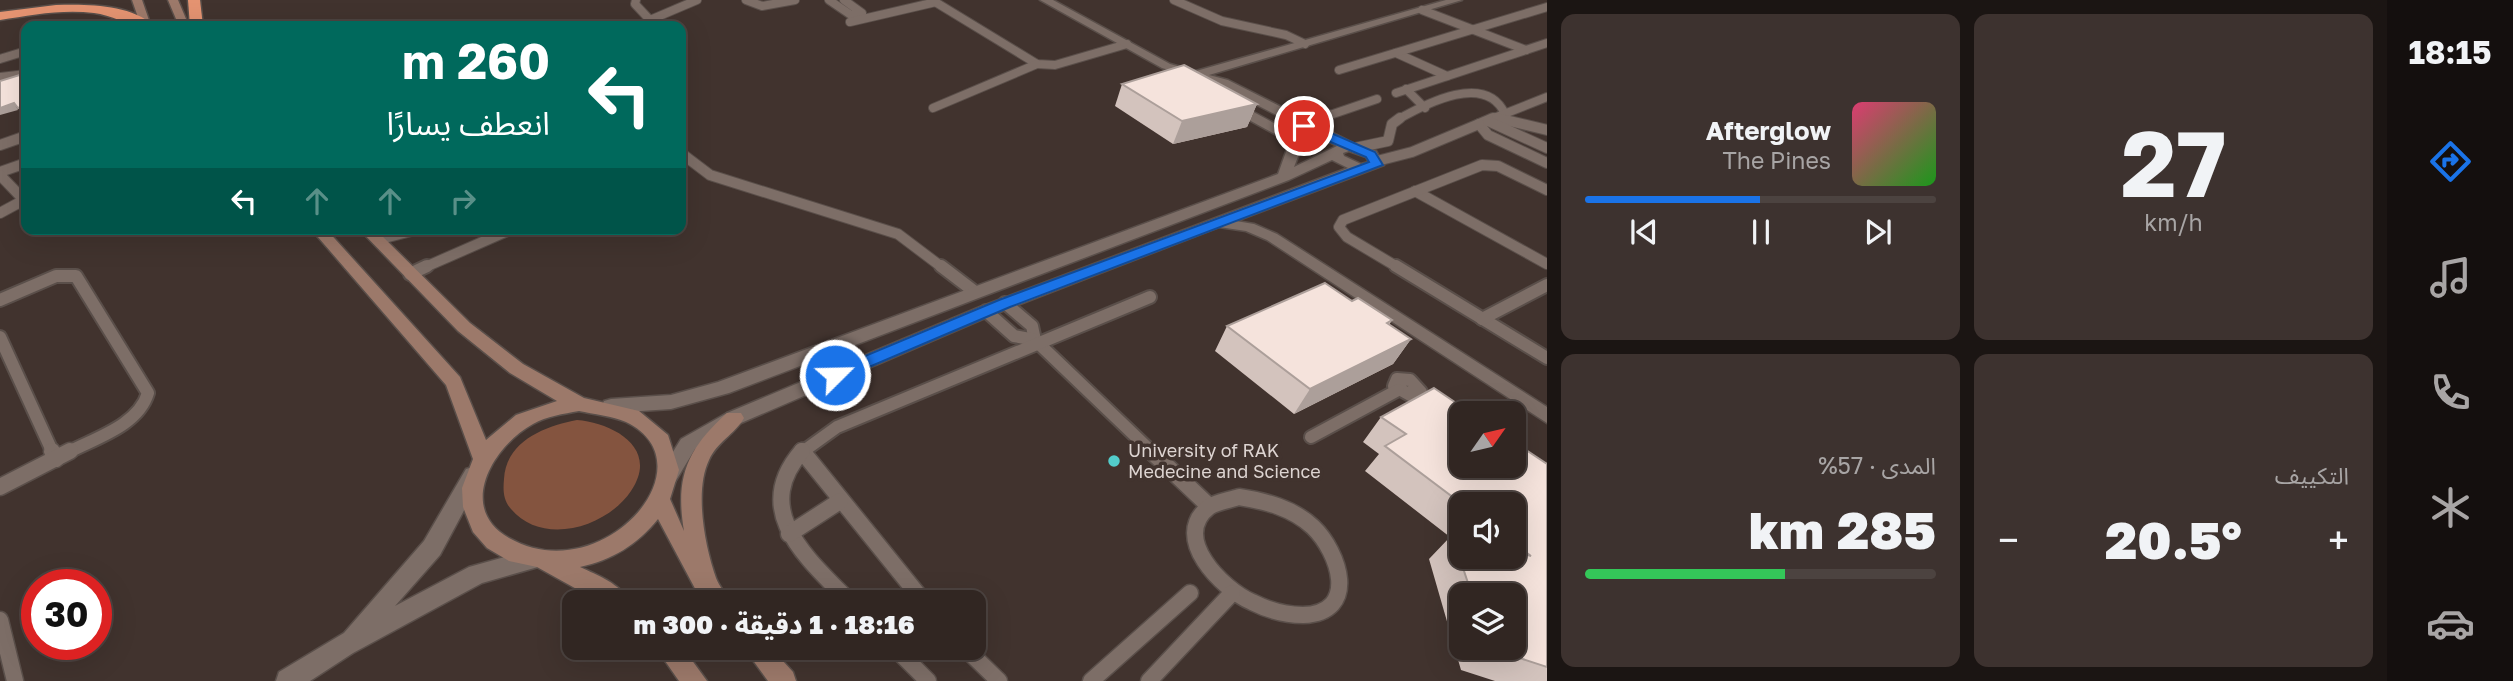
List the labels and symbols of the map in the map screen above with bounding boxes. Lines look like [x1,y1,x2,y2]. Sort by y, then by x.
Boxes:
pin [1274,96,1334,156]
position arrow [798,338,872,412]
north arrow [1449,401,1526,478]
place label: University of RAK Medecine and Science [1128,439,1321,482]
marker: University of RAK Medecine and Science [1106,453,1122,469]
speed limit sign: 30 [21,569,112,660]

